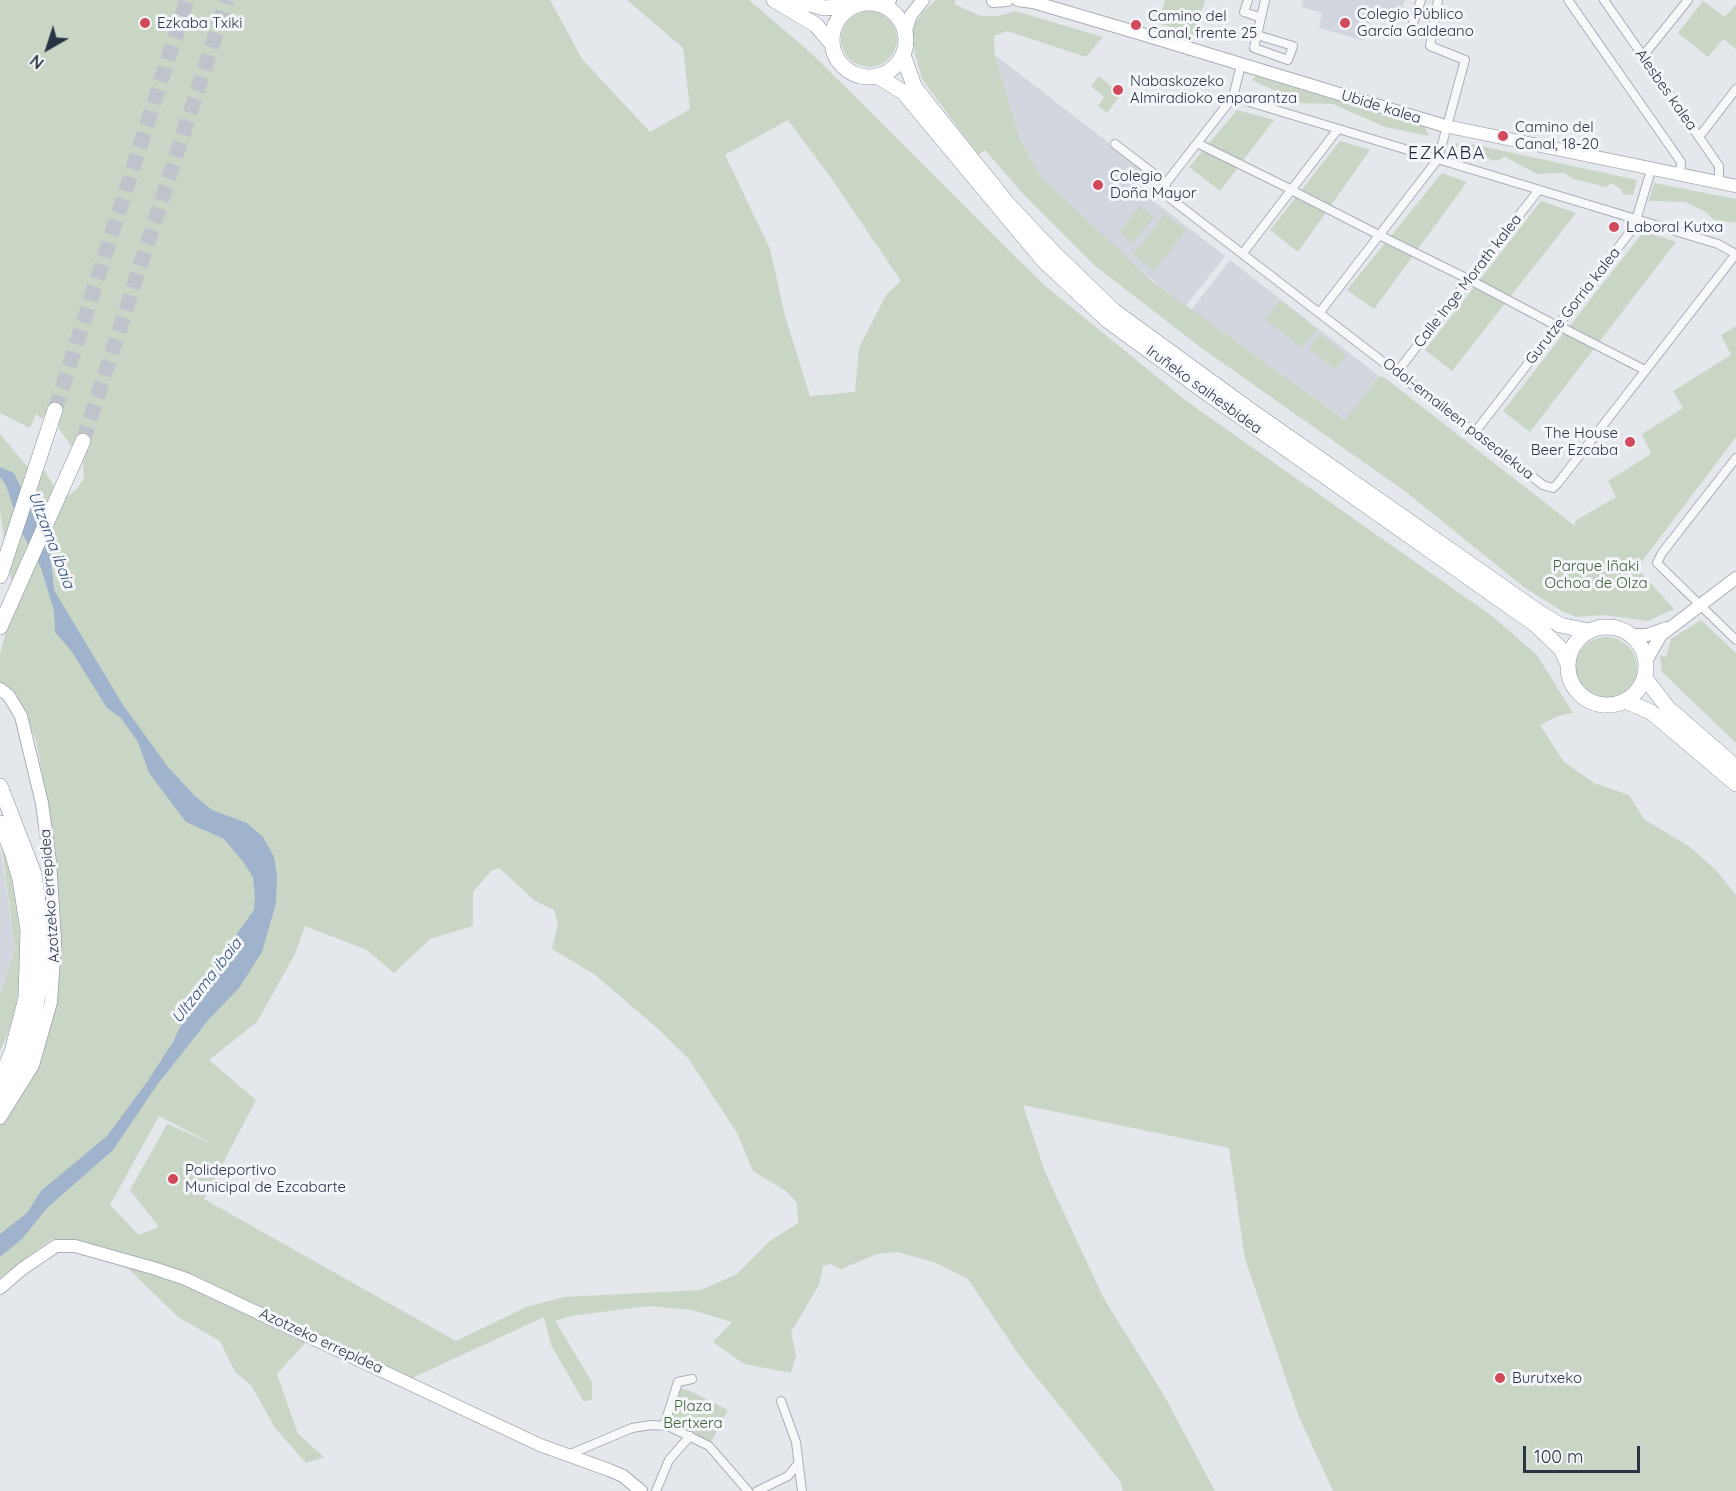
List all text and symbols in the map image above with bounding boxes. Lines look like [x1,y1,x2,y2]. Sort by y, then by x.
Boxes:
place label: Colegio Público García Galdeano [1357,5,1474,40]
place label: Camino del Canal, frente 25 [1148,7,1257,42]
place label: Ezkaba Txiki [157,14,243,32]
marker: Ezkaba Txiki [138,16,152,30]
marker: Colegio Público García Galdeano [1338,16,1352,30]
north arrow [18,18,78,78]
marker: Camino del Canal, frente 25 [1129,18,1143,32]
street label: Alesbes kalea [1631,46,1701,134]
text: N [26,51,48,73]
place label: Nabaskozeko Almiradioko enparantza [1130,72,1297,107]
marker: Nabaskozeko Almiradioko enparantza [1111,83,1125,97]
street label: Ubide kalea [1339,86,1423,128]
place label: Camino del Canal, 18-20 [1515,118,1599,153]
marker: Camino del Canal, 18-20 [1496,129,1510,143]
district label: EZKABA [1408,143,1486,165]
place label: Colegio Doña Mayor [1110,167,1197,202]
marker: Colegio Doña Mayor [1091,178,1105,192]
street label: Calle Inge Morath kalea [1410,211,1526,351]
place label: Laboral Kutxa [1626,218,1723,236]
marker: Laboral Kutxa [1607,220,1621,234]
street label: Gurutze Gorria kalea [1522,244,1624,368]
street label: Iruñeko saihesbidea [1143,342,1265,438]
street label: Odol-emaileen pasealekua [1379,354,1537,484]
place label: The House Beer Ezcaba [1531,424,1618,459]
marker: The House Beer Ezcaba [1623,435,1637,449]
water label: Ultzama ibaia [24,489,78,591]
park label: Parque Iñaki Ochoa de Olza [1544,557,1648,592]
street label: Azotzeko errepidea [36,828,64,964]
water label: Ultzama ibaia [168,935,246,1027]
place label: Polideportivo Municipal de Ezcabarte [185,1161,346,1196]
marker: Polideportivo Municipal de Ezcabarte [166,1172,180,1186]
street label: Azotzeko errepidea [256,1304,386,1378]
place label: Burutxeko [1512,1369,1582,1387]
marker: Burutxeko [1493,1371,1507,1385]
park label: Plaza Bertxera [663,1397,723,1432]
scale bar [1526,1434,1643,1472]
text: 100 m [1534,1445,1583,1468]

